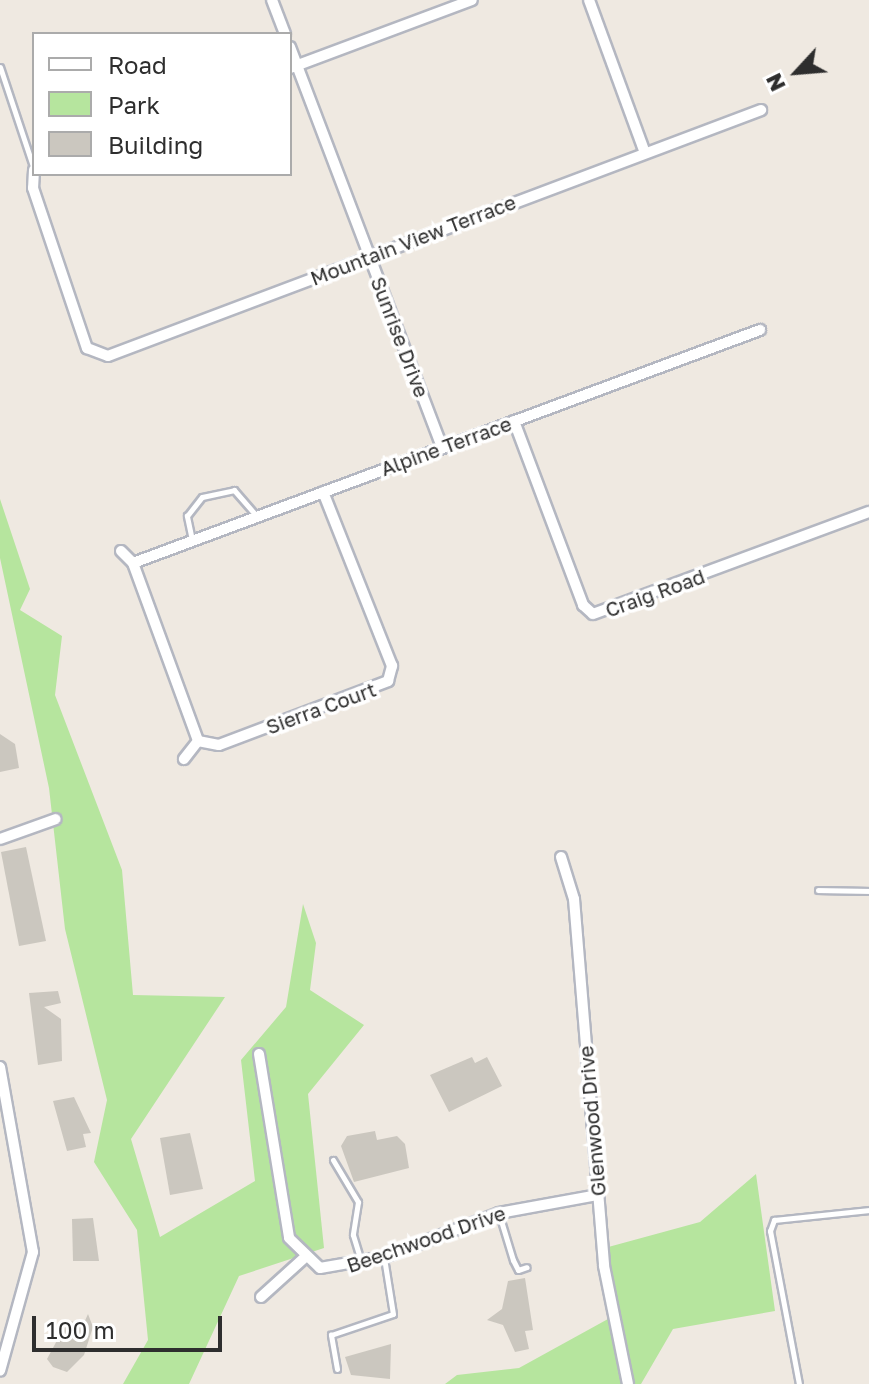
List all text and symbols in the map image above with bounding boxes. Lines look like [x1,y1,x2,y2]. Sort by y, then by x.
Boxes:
legend [32,32,292,176]
north arrow [757,32,837,112]
text: Road [108,50,167,79]
text: N [759,69,791,96]
text: Park [108,90,160,119]
text: Building [108,130,203,159]
street label: Mountain View Terrace [307,190,519,290]
street label: Sunrise Drive [366,273,434,401]
street label: Alpine Terrace [377,411,515,481]
street label: Craig Road [602,564,708,622]
street label: Sierra Court [263,677,379,739]
street label: Glenwood Drive [573,1045,611,1197]
street label: Beechwood Drive [343,1201,509,1277]
scale bar [36,1300,226,1350]
text: 100 m [46,1315,115,1344]

